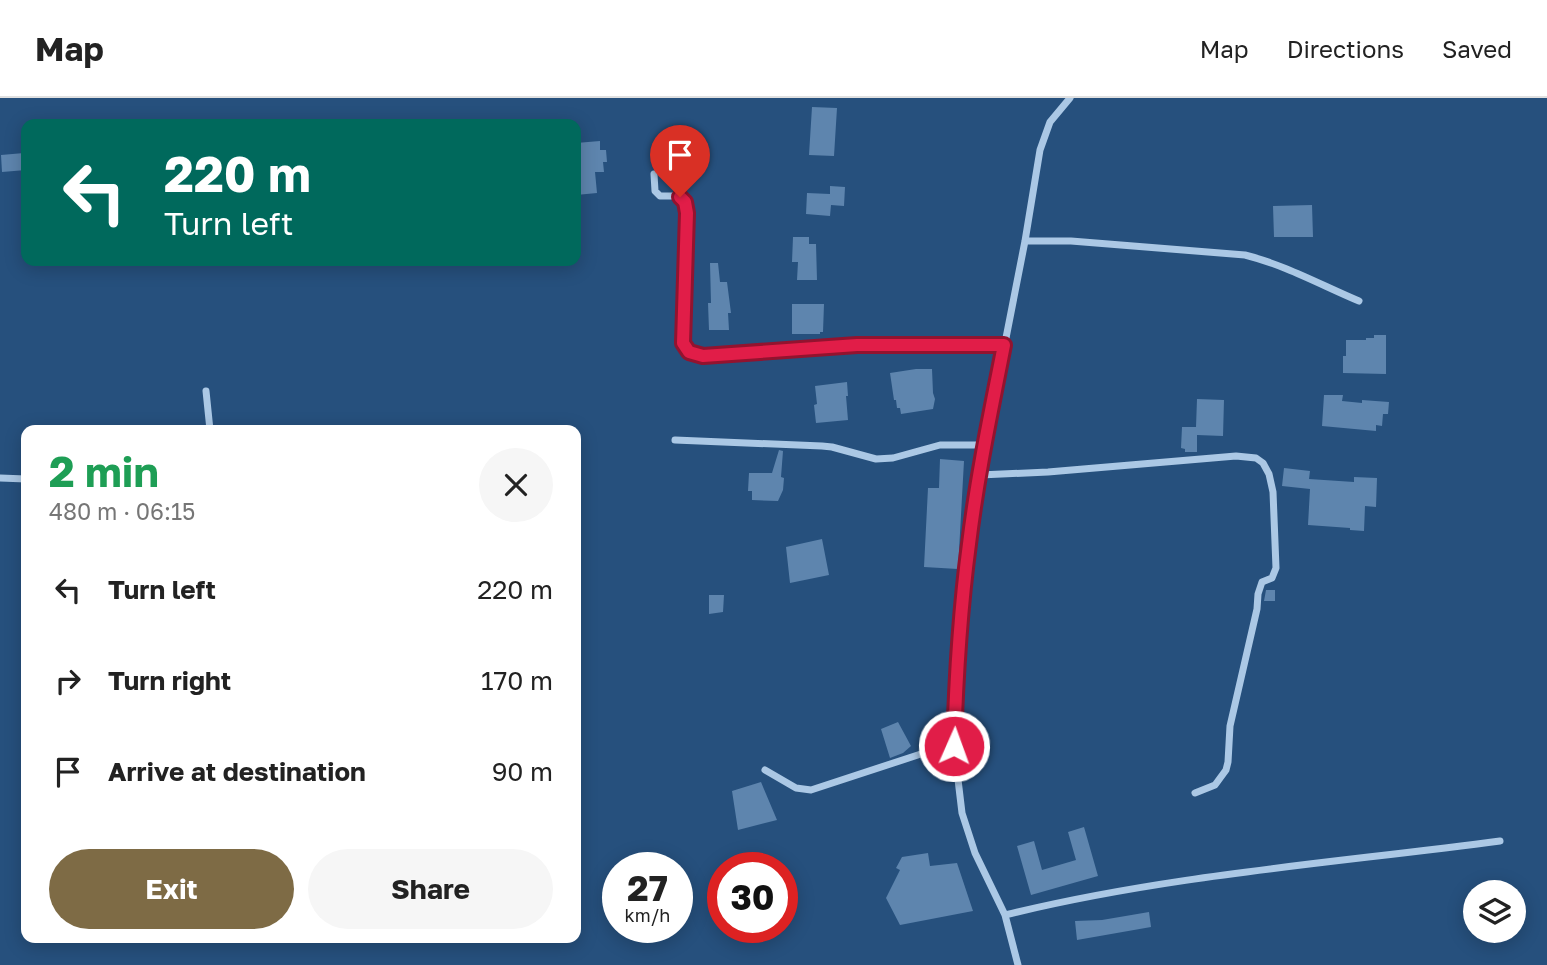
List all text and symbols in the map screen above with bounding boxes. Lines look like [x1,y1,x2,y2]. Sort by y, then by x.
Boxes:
text: Map [35,29,104,68]
text: Map [1200,34,1249,63]
text: Directions [1287,34,1404,63]
text: Saved [1442,34,1512,63]
pin [650,125,710,197]
icon: arrive [661,136,699,174]
text: 220 m [164,144,311,203]
icon: left [49,147,140,238]
text: Turn left [164,204,293,242]
text: 2 min [49,446,159,496]
button: close [479,448,553,522]
text: 480 m · 06:15 [49,497,195,525]
icon: left [49,571,87,609]
text: Turn left [108,574,216,605]
text: 220 m [477,574,553,605]
icon: right [49,662,87,700]
text: Turn right [108,665,231,696]
text: 170 m [481,665,553,696]
position arrow [917,709,991,783]
icon: arrive [49,753,87,791]
text: Arrive at destination [108,756,366,787]
text: 90 m [492,756,553,787]
button: Exit [49,849,294,929]
button: Share [308,849,553,929]
speed limit sign: 30 [707,852,798,943]
text: 27 [627,867,668,909]
map controls [1463,880,1526,943]
button: layers [1463,880,1526,943]
text: km/h [625,904,670,926]

